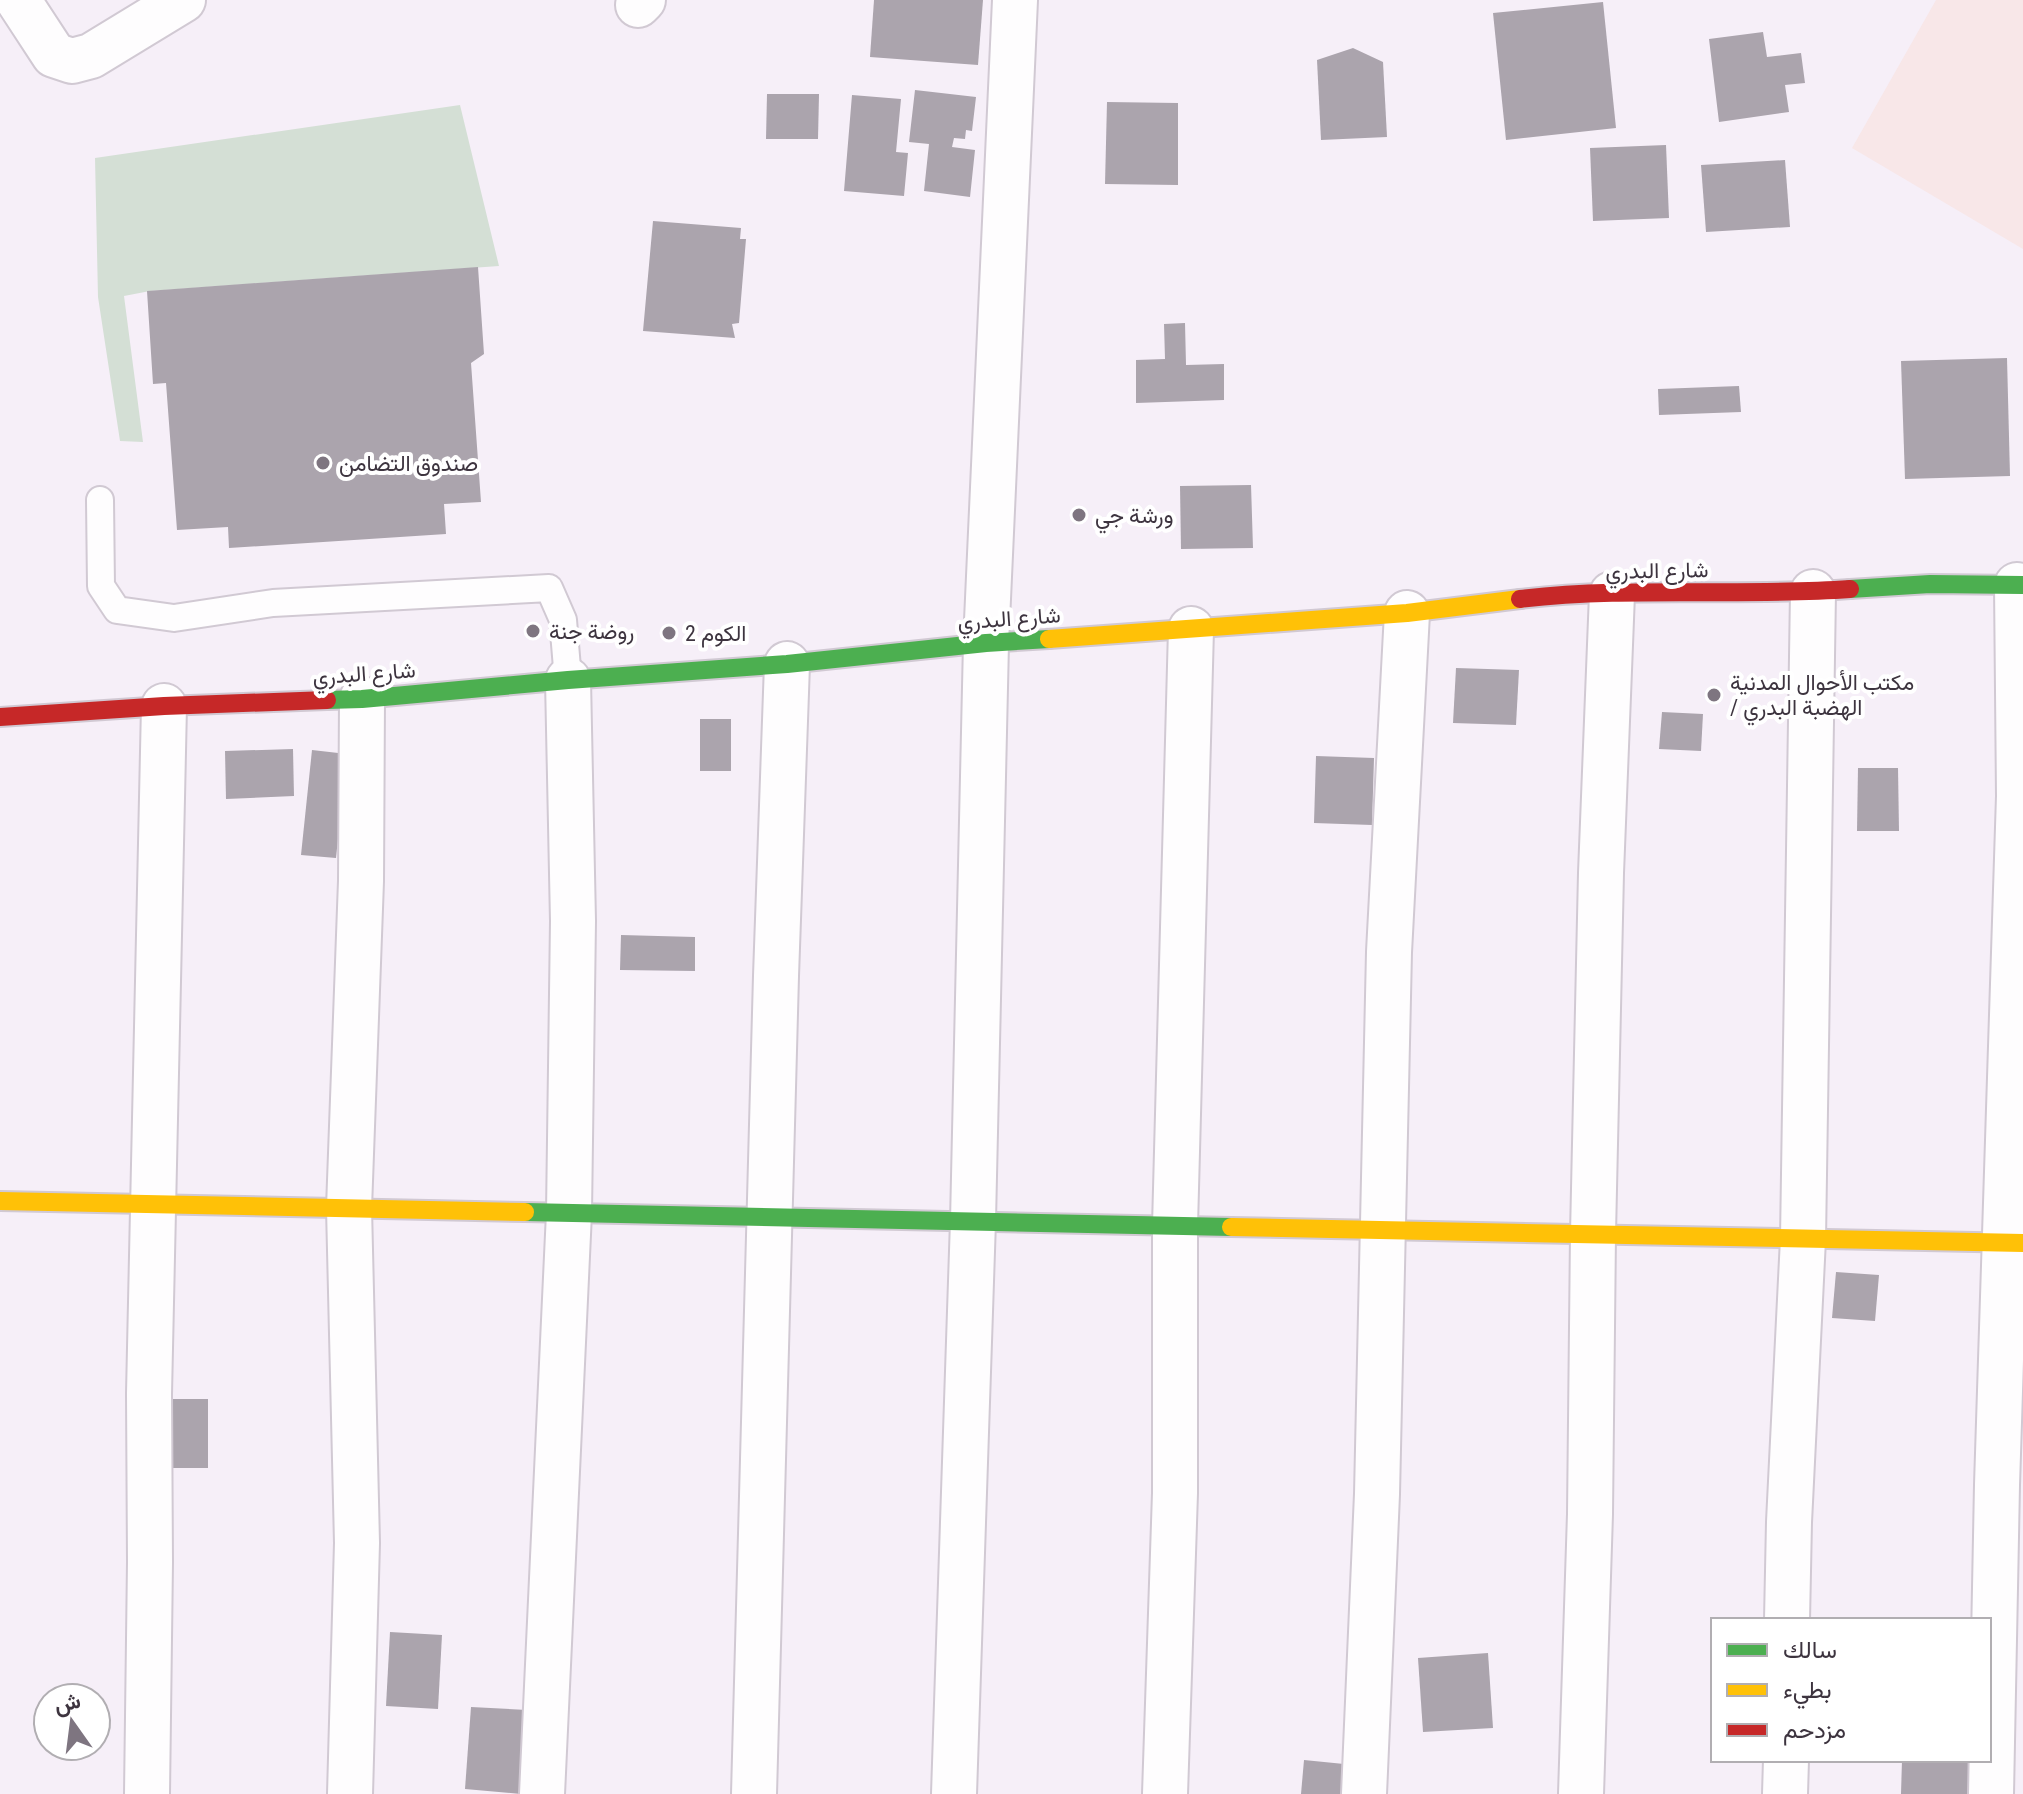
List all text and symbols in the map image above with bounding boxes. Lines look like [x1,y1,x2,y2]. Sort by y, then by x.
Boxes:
place label: صندوق التضامن [339,451,478,477]
marker: صندوق التضامن [314,454,332,472]
place label: ورشة جي [1095,503,1173,534]
marker: ورشة جي [1070,506,1088,524]
street label: شارع البدري [1605,557,1709,590]
street label: شارع البدري [957,602,1062,641]
place label: روضة جنة [549,619,634,645]
place label: الكوم 2 [685,621,746,648]
marker: روضة جنة [524,622,542,640]
marker: الكوم 2 [660,624,678,642]
street label: شارع البدري [312,657,417,696]
place label: مكتب الأحوال المدنية / الهضبة البدري [1730,670,1914,726]
marker: مكتب الأحوال المدنية / الهضبة البدري [1705,686,1723,704]
legend [1711,1618,1991,1762]
text: سالك [1783,1636,1837,1664]
text: بطيء [1783,1676,1832,1709]
north arrow [32,1682,112,1762]
text: ش [51,1688,83,1719]
text: مزدحم [1783,1716,1846,1746]

